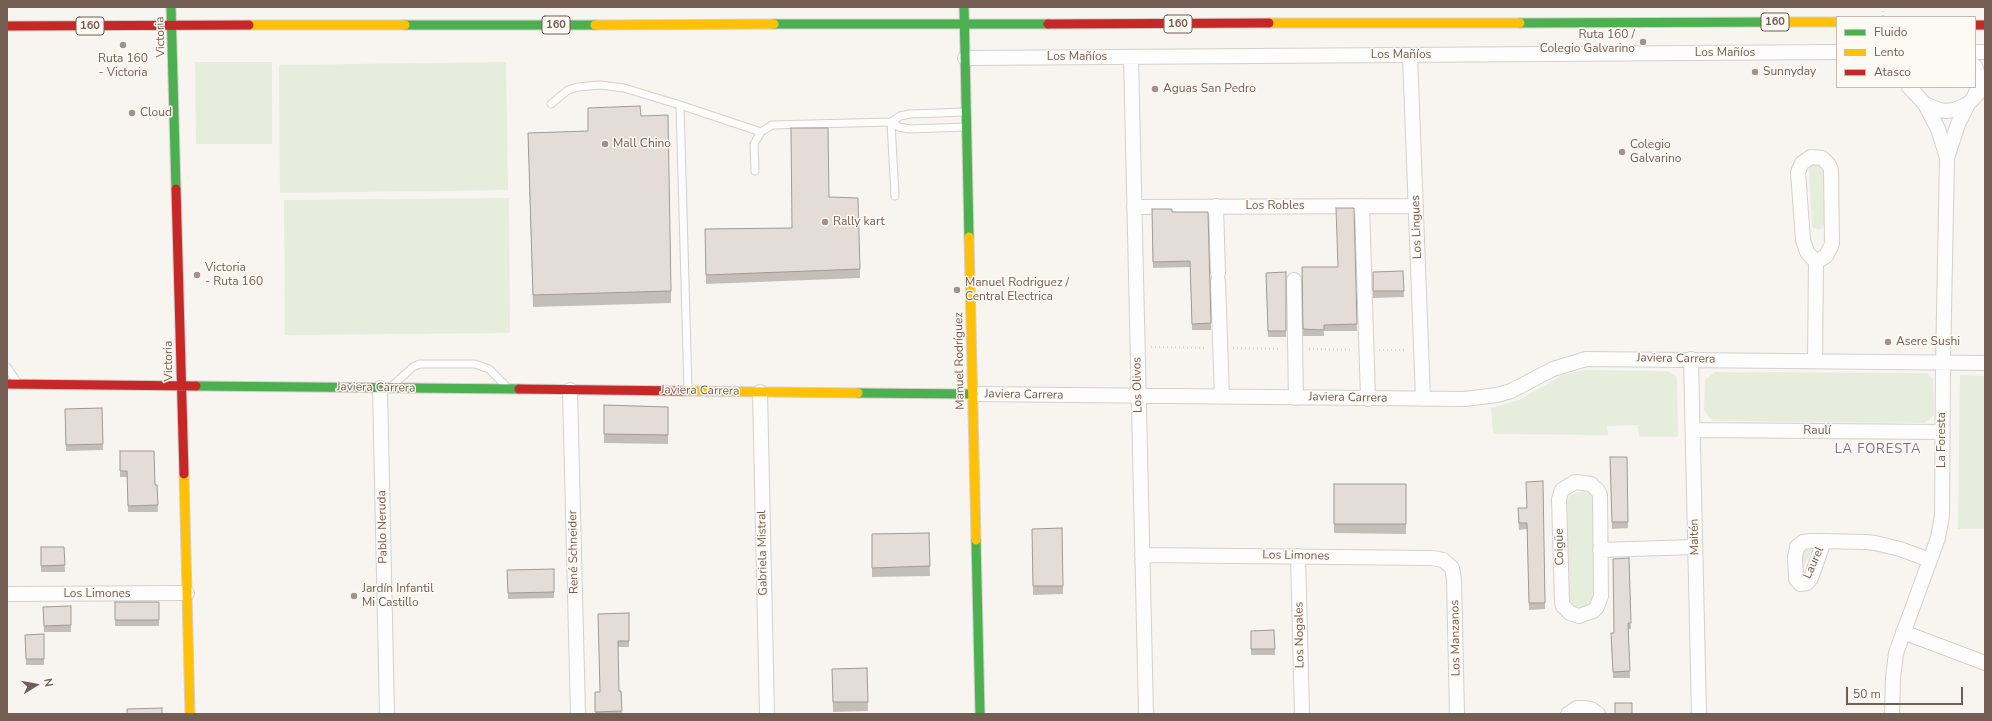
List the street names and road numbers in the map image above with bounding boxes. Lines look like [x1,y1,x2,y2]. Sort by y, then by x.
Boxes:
road number: 160 [1761,13,1789,31]
road number: 160 [1164,15,1192,33]
street label: Victoria [153,16,169,58]
road number: 160 [542,16,570,34]
road number: 160 [76,17,104,35]
street label: Los Mañíos [1695,46,1755,60]
street label: Los Mañíos [1371,48,1431,62]
street label: Los Mañíos [1047,50,1107,64]
street label: Los Lingues [1409,195,1425,259]
street label: Los Robles [1245,199,1305,213]
street label: Manuel Rodríguez [952,312,968,410]
street label: Victoria [161,340,177,382]
street label: Javiera Carrera [1636,351,1716,367]
street label: Los Olivos [1130,357,1146,413]
street label: Javiera Carrera [336,380,416,396]
street label: Javiera Carrera [660,383,740,399]
street label: Javiera Carrera [984,387,1064,403]
street label: Javiera Carrera [1308,390,1388,406]
street label: La Foresta [1935,412,1949,468]
street label: Raulí [1803,424,1831,438]
street label: Pablo Neruda [375,490,391,564]
street label: René Schneider [566,510,582,594]
street label: Gabriela Mistral [755,510,771,596]
street label: Maitén [1687,519,1703,555]
street label: Coigüe [1552,528,1568,566]
street label: Laurel [1801,545,1827,581]
street label: Los Limones [1262,548,1330,564]
street label: Los Limones [63,587,131,601]
street label: Los Manzanos [1448,600,1464,676]
street label: Los Nogales [1292,602,1308,668]

